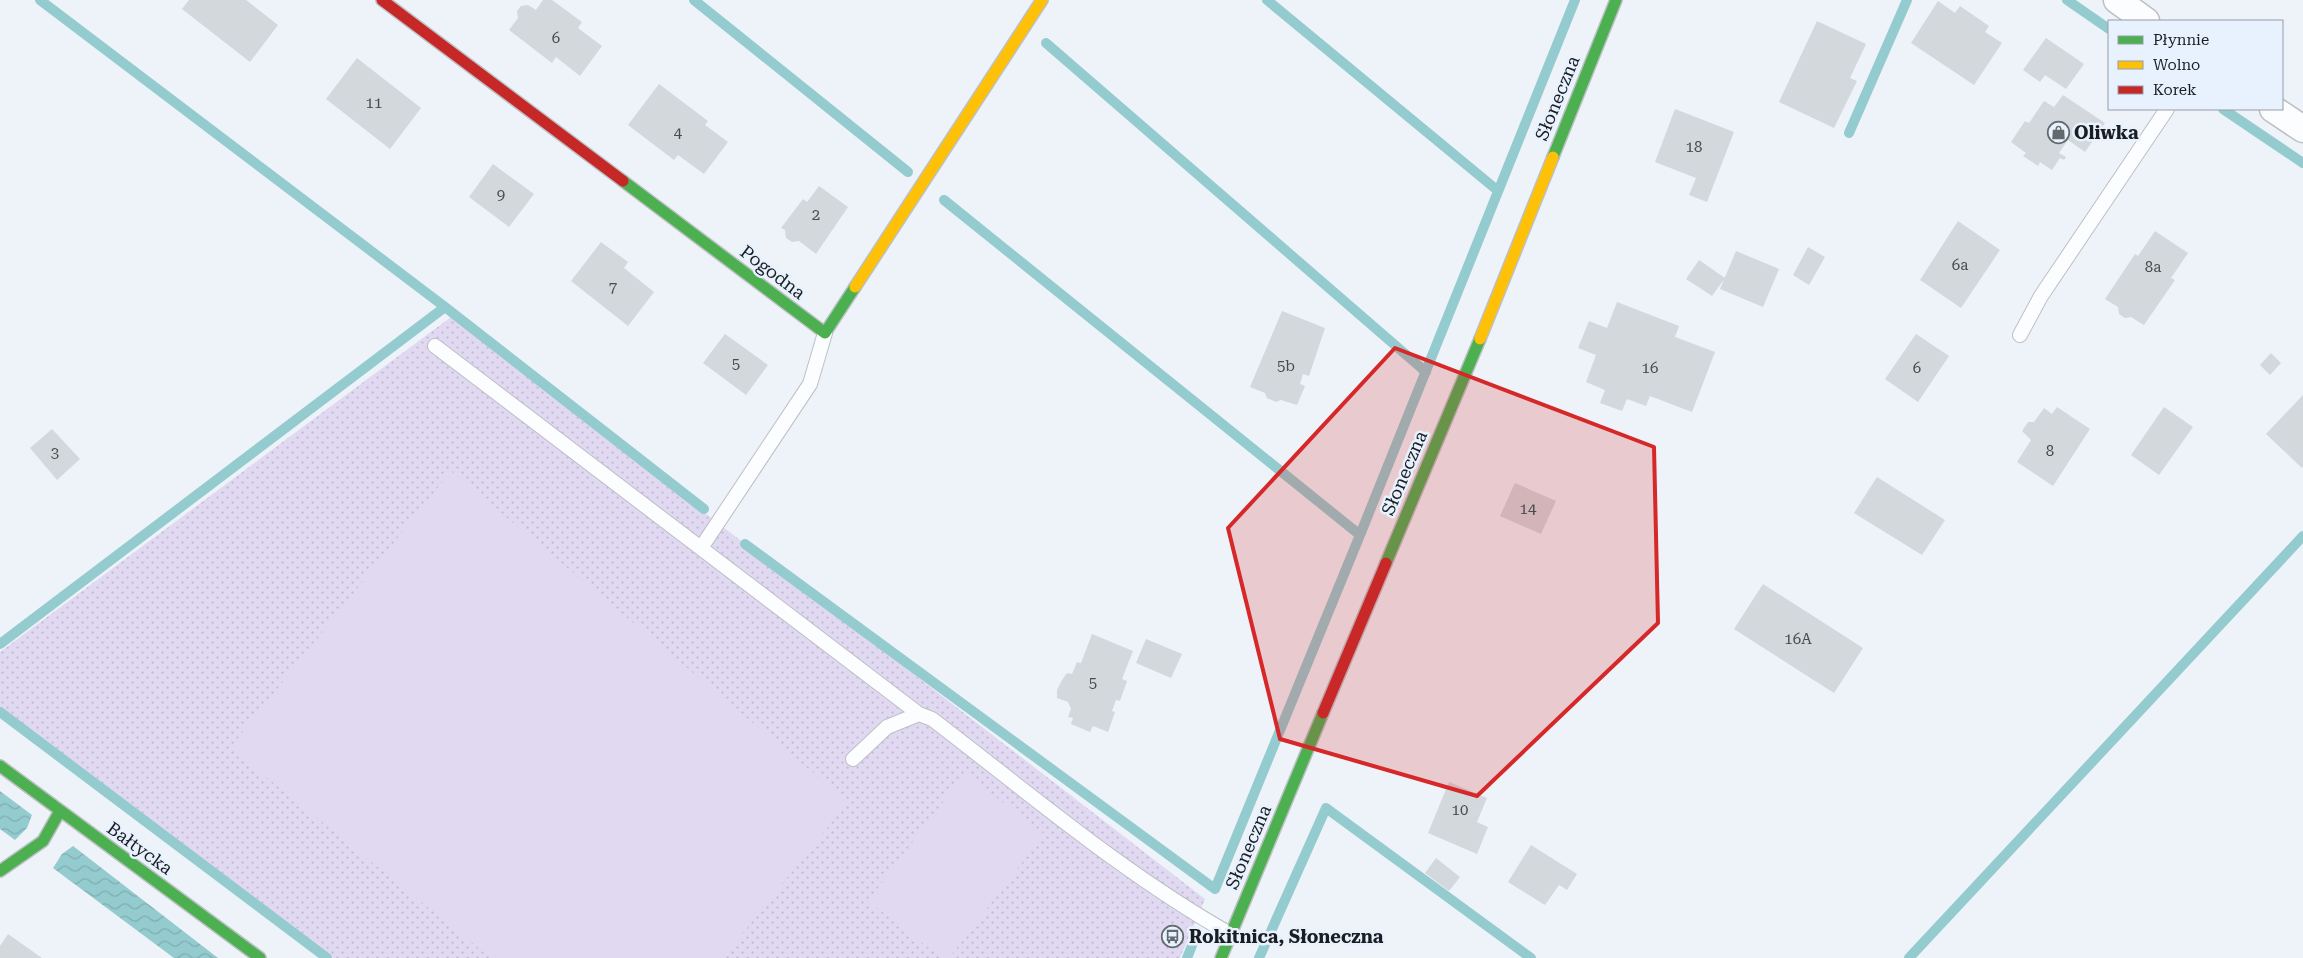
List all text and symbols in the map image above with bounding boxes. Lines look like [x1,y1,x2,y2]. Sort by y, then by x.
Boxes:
legend [2108,20,2283,110]
house number: 6 [552,29,560,47]
text: Płynnie [2153,31,2209,49]
street label: Słoneczna [1531,52,1584,143]
text: Wolno [2153,56,2200,74]
text: Korek [2153,81,2197,99]
house number: 11 [366,94,382,112]
shop icon: Oliwka [2046,120,2070,144]
place label: Oliwka [2074,122,2139,143]
house number: 4 [674,124,683,142]
house number: 18 [1686,138,1702,156]
house number: 9 [497,186,505,204]
house number: 2 [812,206,820,224]
street label: Pogodna [736,241,810,303]
house number: 6a [1952,256,1968,274]
house number: 8a [2145,258,2161,276]
house number: 7 [609,278,617,296]
house number: 5 [732,355,740,373]
house number: 5b [1277,357,1295,375]
house number: 16 [1642,359,1658,377]
house number: 6 [1913,359,1921,377]
street label: Słoneczna [1377,428,1431,518]
house number: 8 [2046,442,2054,460]
house number: 3 [51,444,59,462]
house number: 14 [1520,500,1537,518]
house number: 16A [1784,630,1812,648]
house number: 5 [1089,674,1097,692]
house number: 10 [1452,801,1468,819]
street label: Słoneczna [1221,802,1275,892]
street label: Bałtycka [103,817,177,879]
bus stop icon: Rokitnica, Słoneczna [1161,924,1185,948]
place label: Rokitnica, Słoneczna [1189,926,1384,947]

